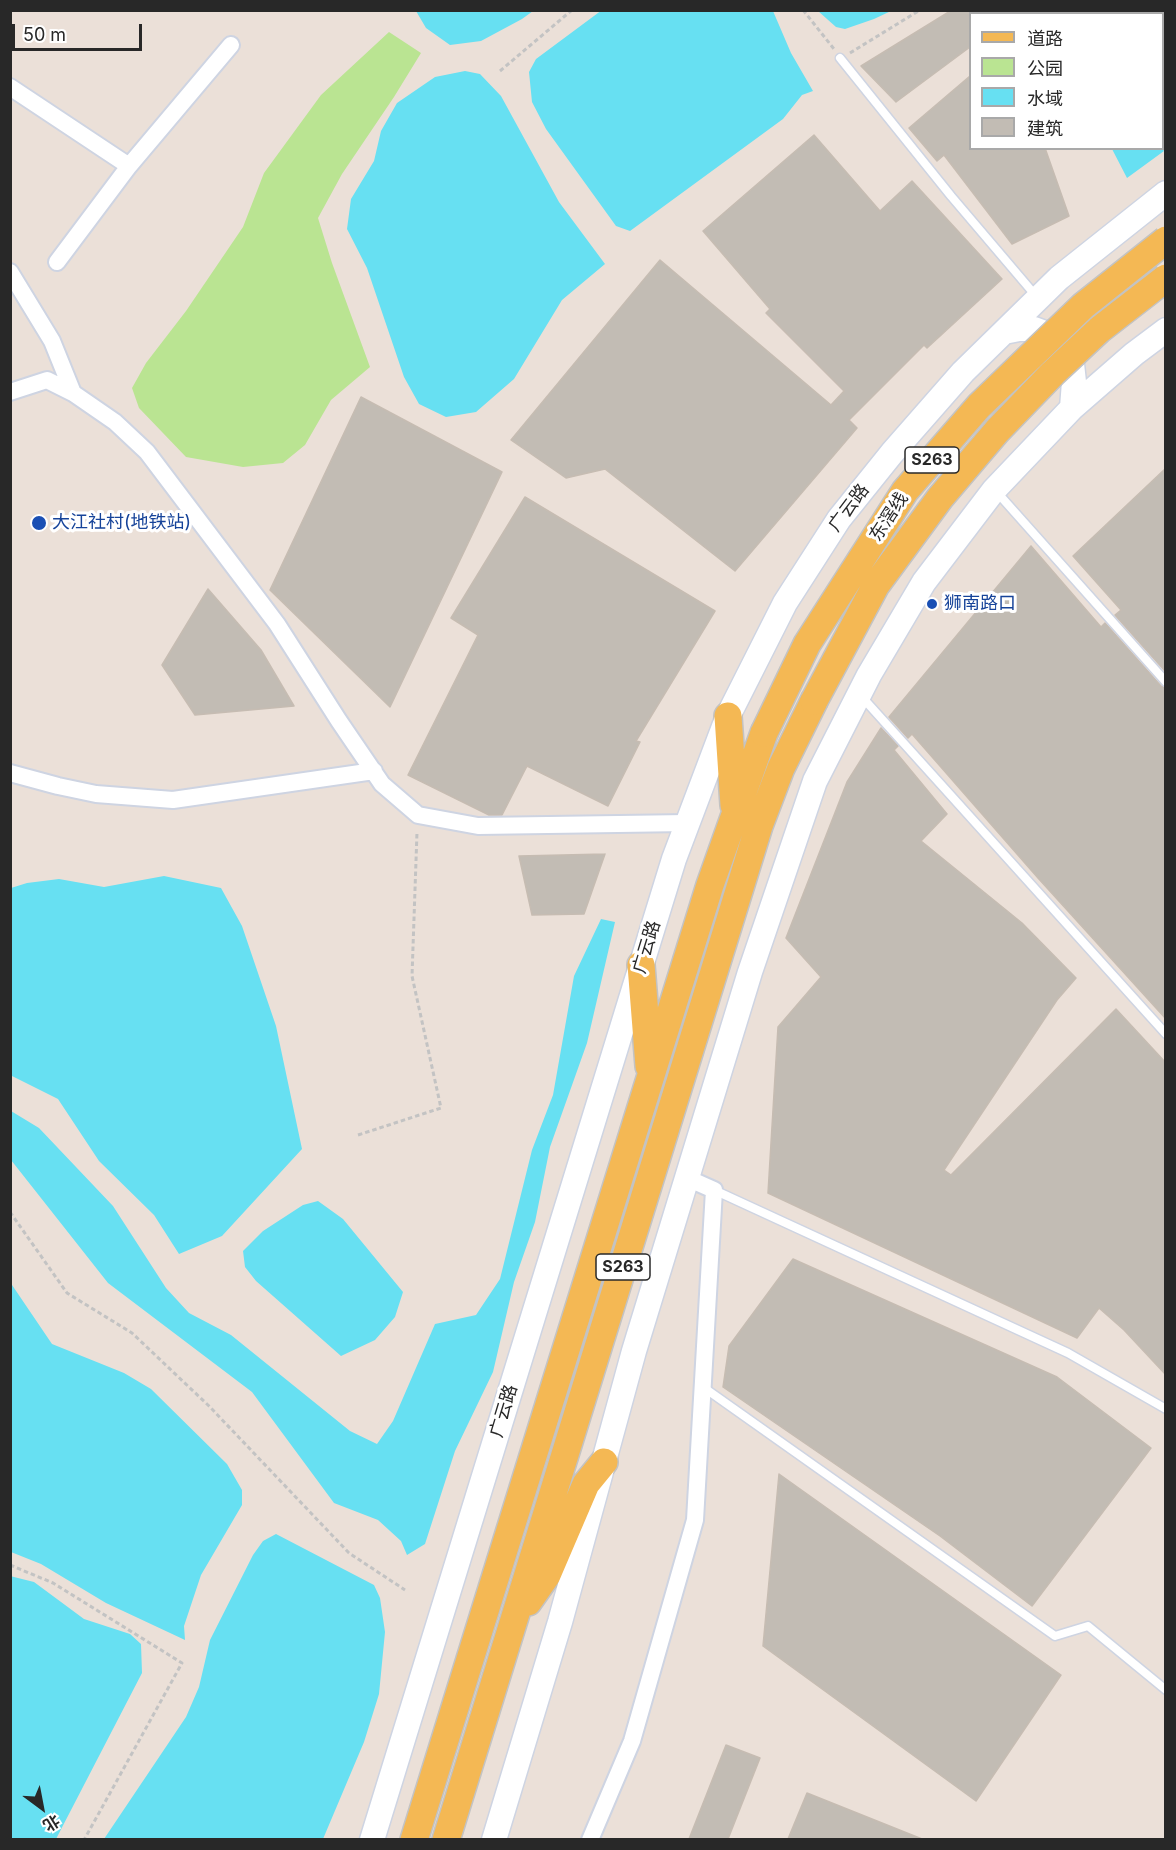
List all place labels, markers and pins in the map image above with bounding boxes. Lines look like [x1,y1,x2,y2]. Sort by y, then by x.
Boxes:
place label: 大江社村(地铁站) [52,512,191,534]
marker: 大江社村(地铁站) [30,514,48,532]
place label: 狮南路口 [944,593,1016,615]
marker: 狮南路口 [925,597,939,611]

